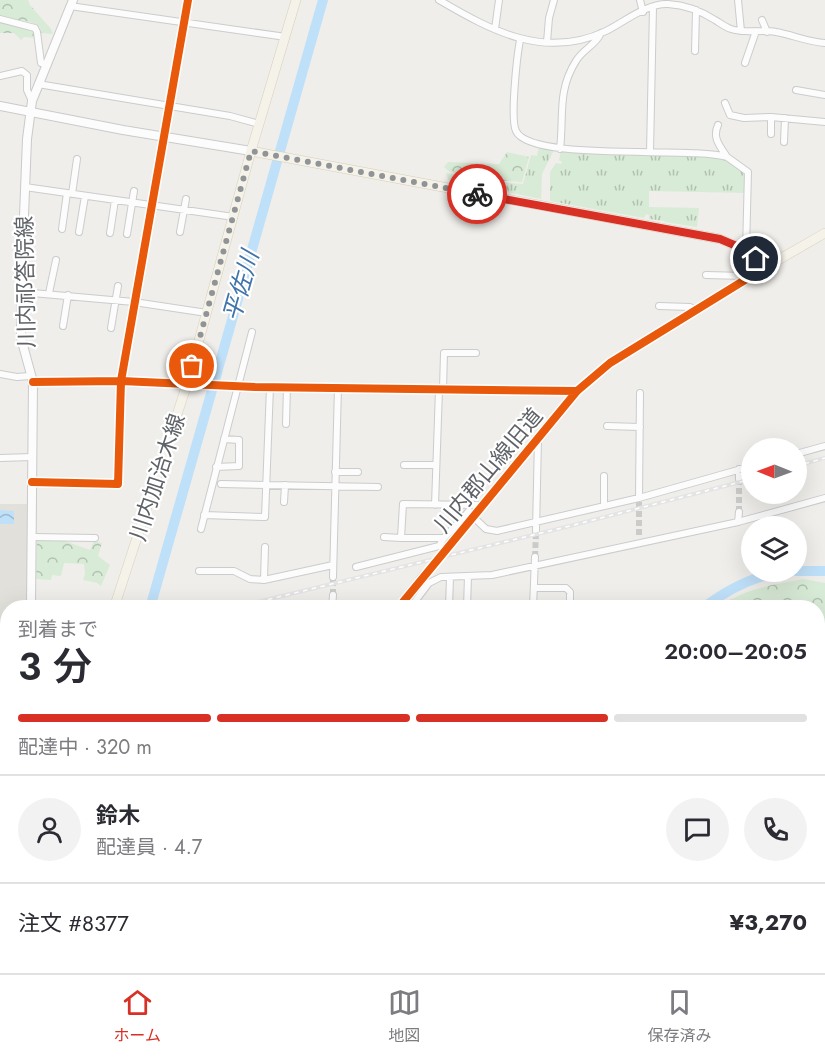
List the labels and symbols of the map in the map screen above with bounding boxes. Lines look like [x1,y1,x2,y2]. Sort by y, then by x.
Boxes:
courier [447,164,507,224]
street label: 川内祁答院線 [8,216,42,348]
pin [730,233,781,284]
water label: 平佐川 [214,244,268,325]
pin [166,340,217,391]
street label: 川内郡山線旧道 [426,401,550,539]
street label: 川内加治木線 [121,409,193,545]
north arrow [741,438,807,504]

